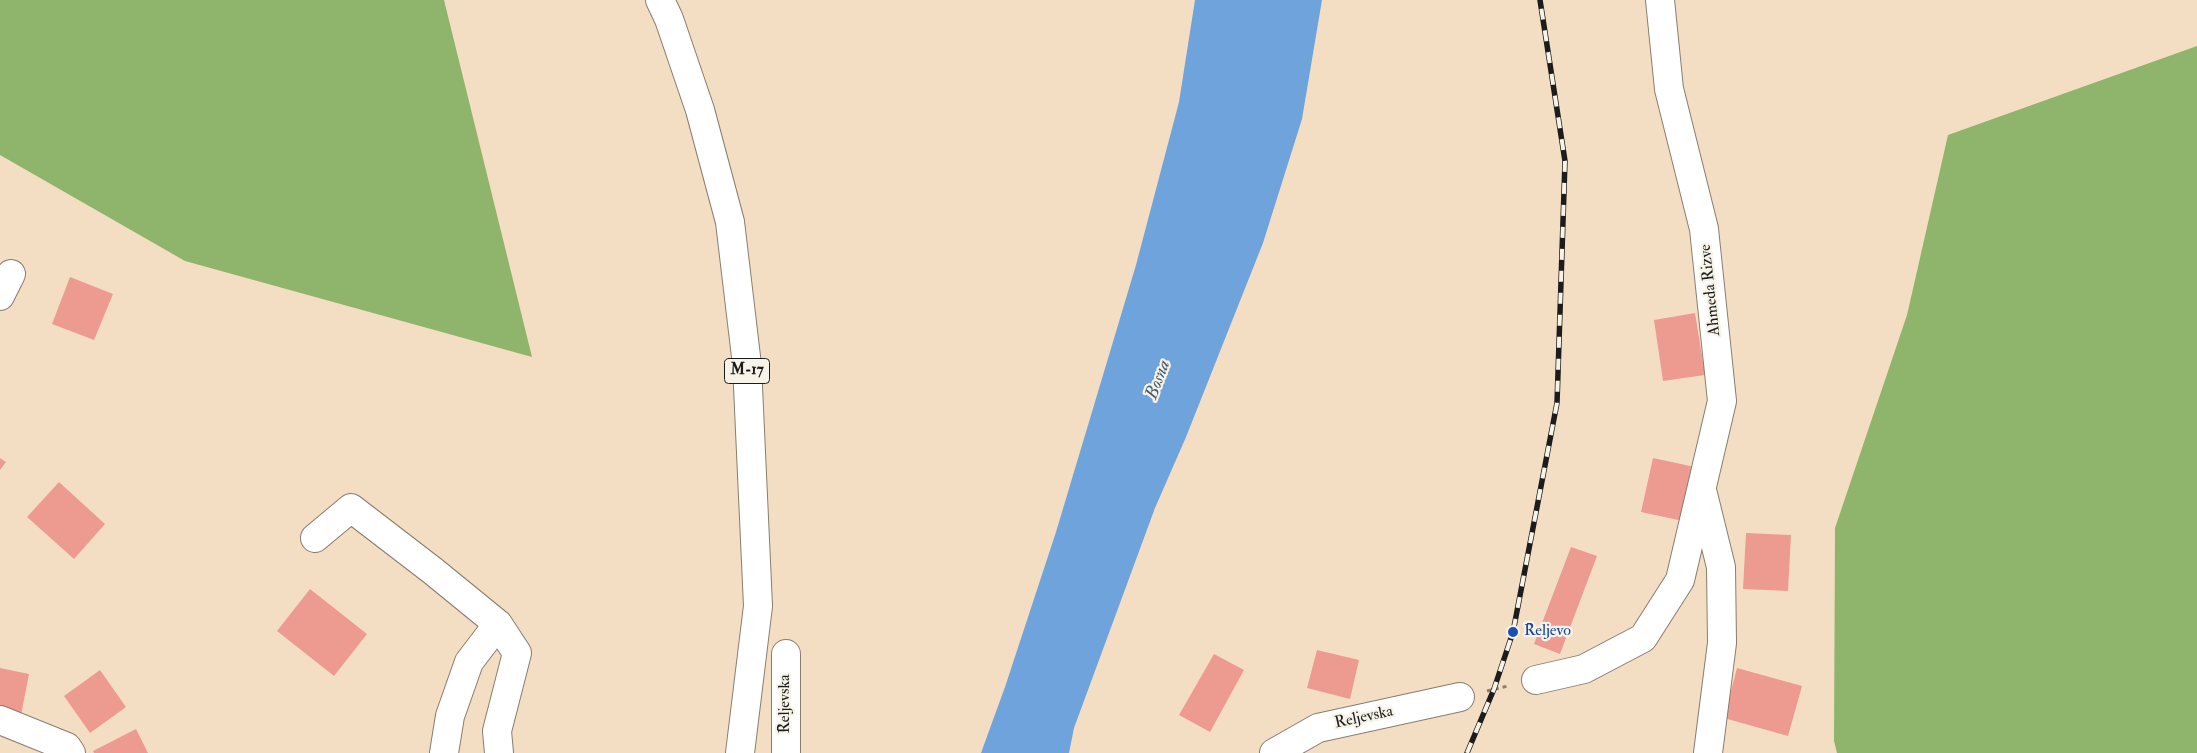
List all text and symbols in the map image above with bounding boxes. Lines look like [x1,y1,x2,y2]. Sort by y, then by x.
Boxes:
street label: Ahmeda Rizve [1697,243,1725,337]
water label: Bosna [1142,357,1176,403]
road number: M-17 [724,358,770,384]
place label: Reljevo [1524,622,1571,642]
marker: Reljevo [1506,625,1520,639]
street label: Reljevska [776,675,796,733]
street label: Reljevska [1333,702,1395,734]

